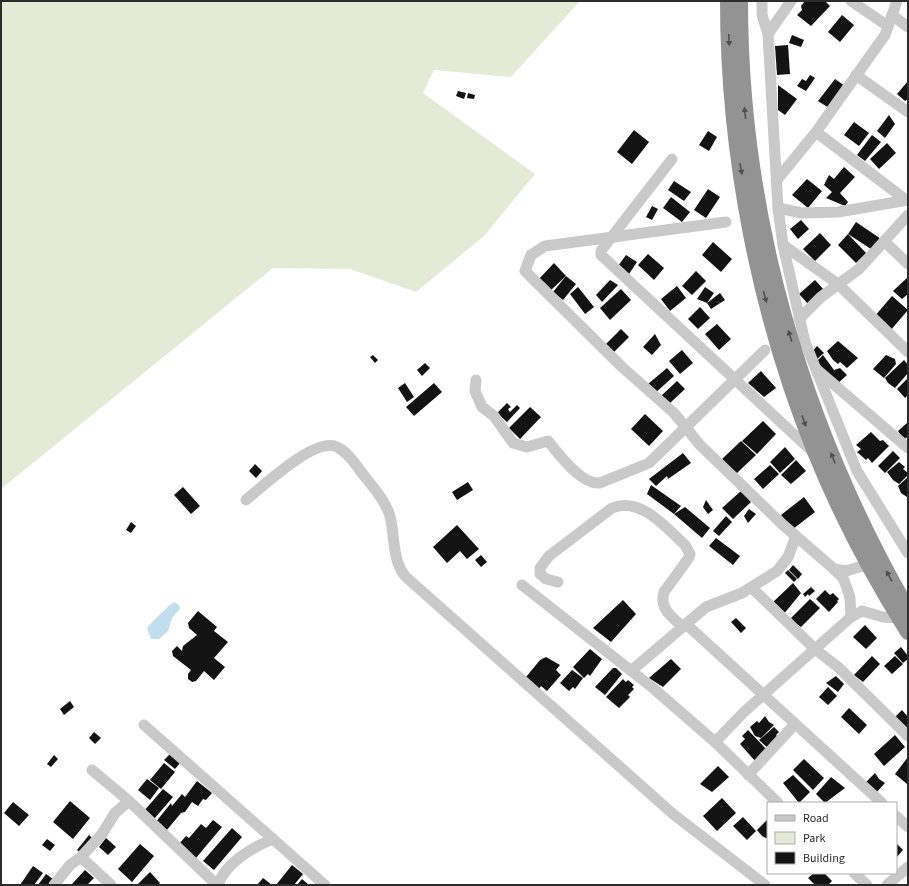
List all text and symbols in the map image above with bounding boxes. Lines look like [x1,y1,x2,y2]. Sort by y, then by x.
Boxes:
one-way arrow [726,34,732,47]
one-way arrow [742,107,748,119]
one-way arrow [738,163,744,175]
one-way arrow [762,291,768,303]
one-way arrow [787,330,793,342]
one-way arrow [801,415,807,427]
one-way arrow [829,452,835,464]
one-way arrow [885,570,892,582]
legend [767,802,897,874]
text: Road [803,810,829,827]
text: Park [803,830,825,847]
text: Building [803,850,845,867]

